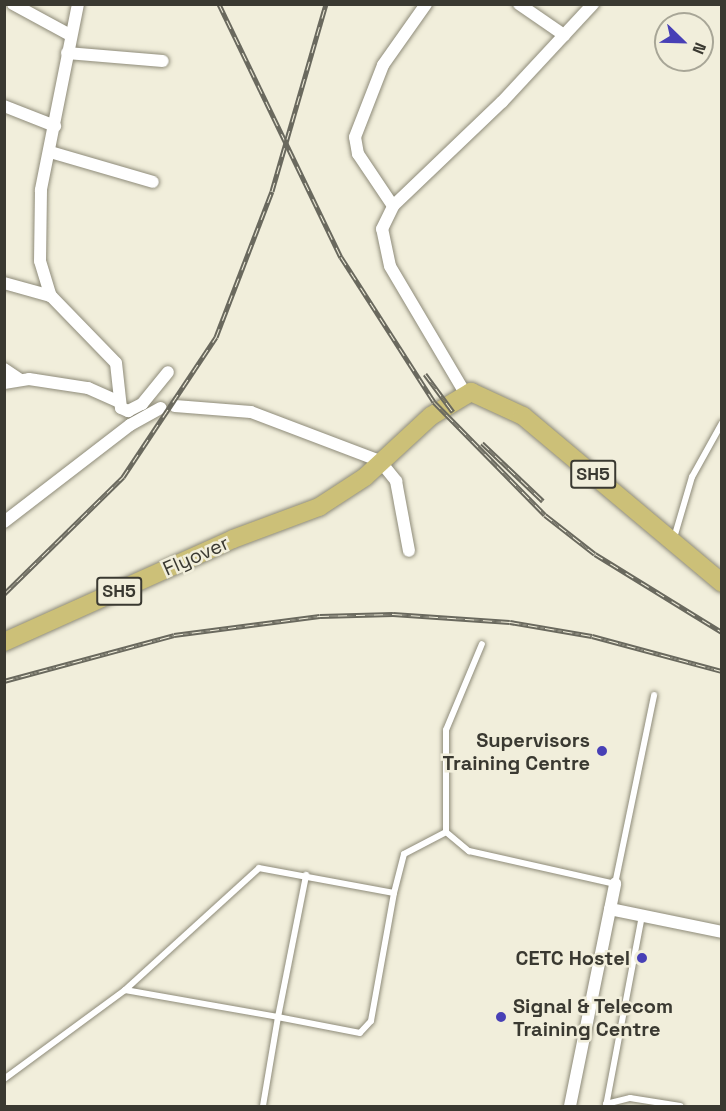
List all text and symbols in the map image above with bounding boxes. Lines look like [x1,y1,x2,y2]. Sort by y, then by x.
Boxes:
north arrow [654,12,714,72]
text: N [687,39,711,57]
road number: SH5 [569,459,617,489]
street label: Flyover [159,531,233,581]
road number: SH5 [95,576,143,606]
place label: Supervisors Training Centre [443,728,590,775]
marker: Supervisors Training Centre [595,744,609,758]
place label: CETC Hostel [516,946,630,970]
marker: CETC Hostel [635,951,649,965]
place label: Signal & Telecom Training Centre [513,994,674,1041]
marker: Signal & Telecom Training Centre [494,1010,508,1024]

